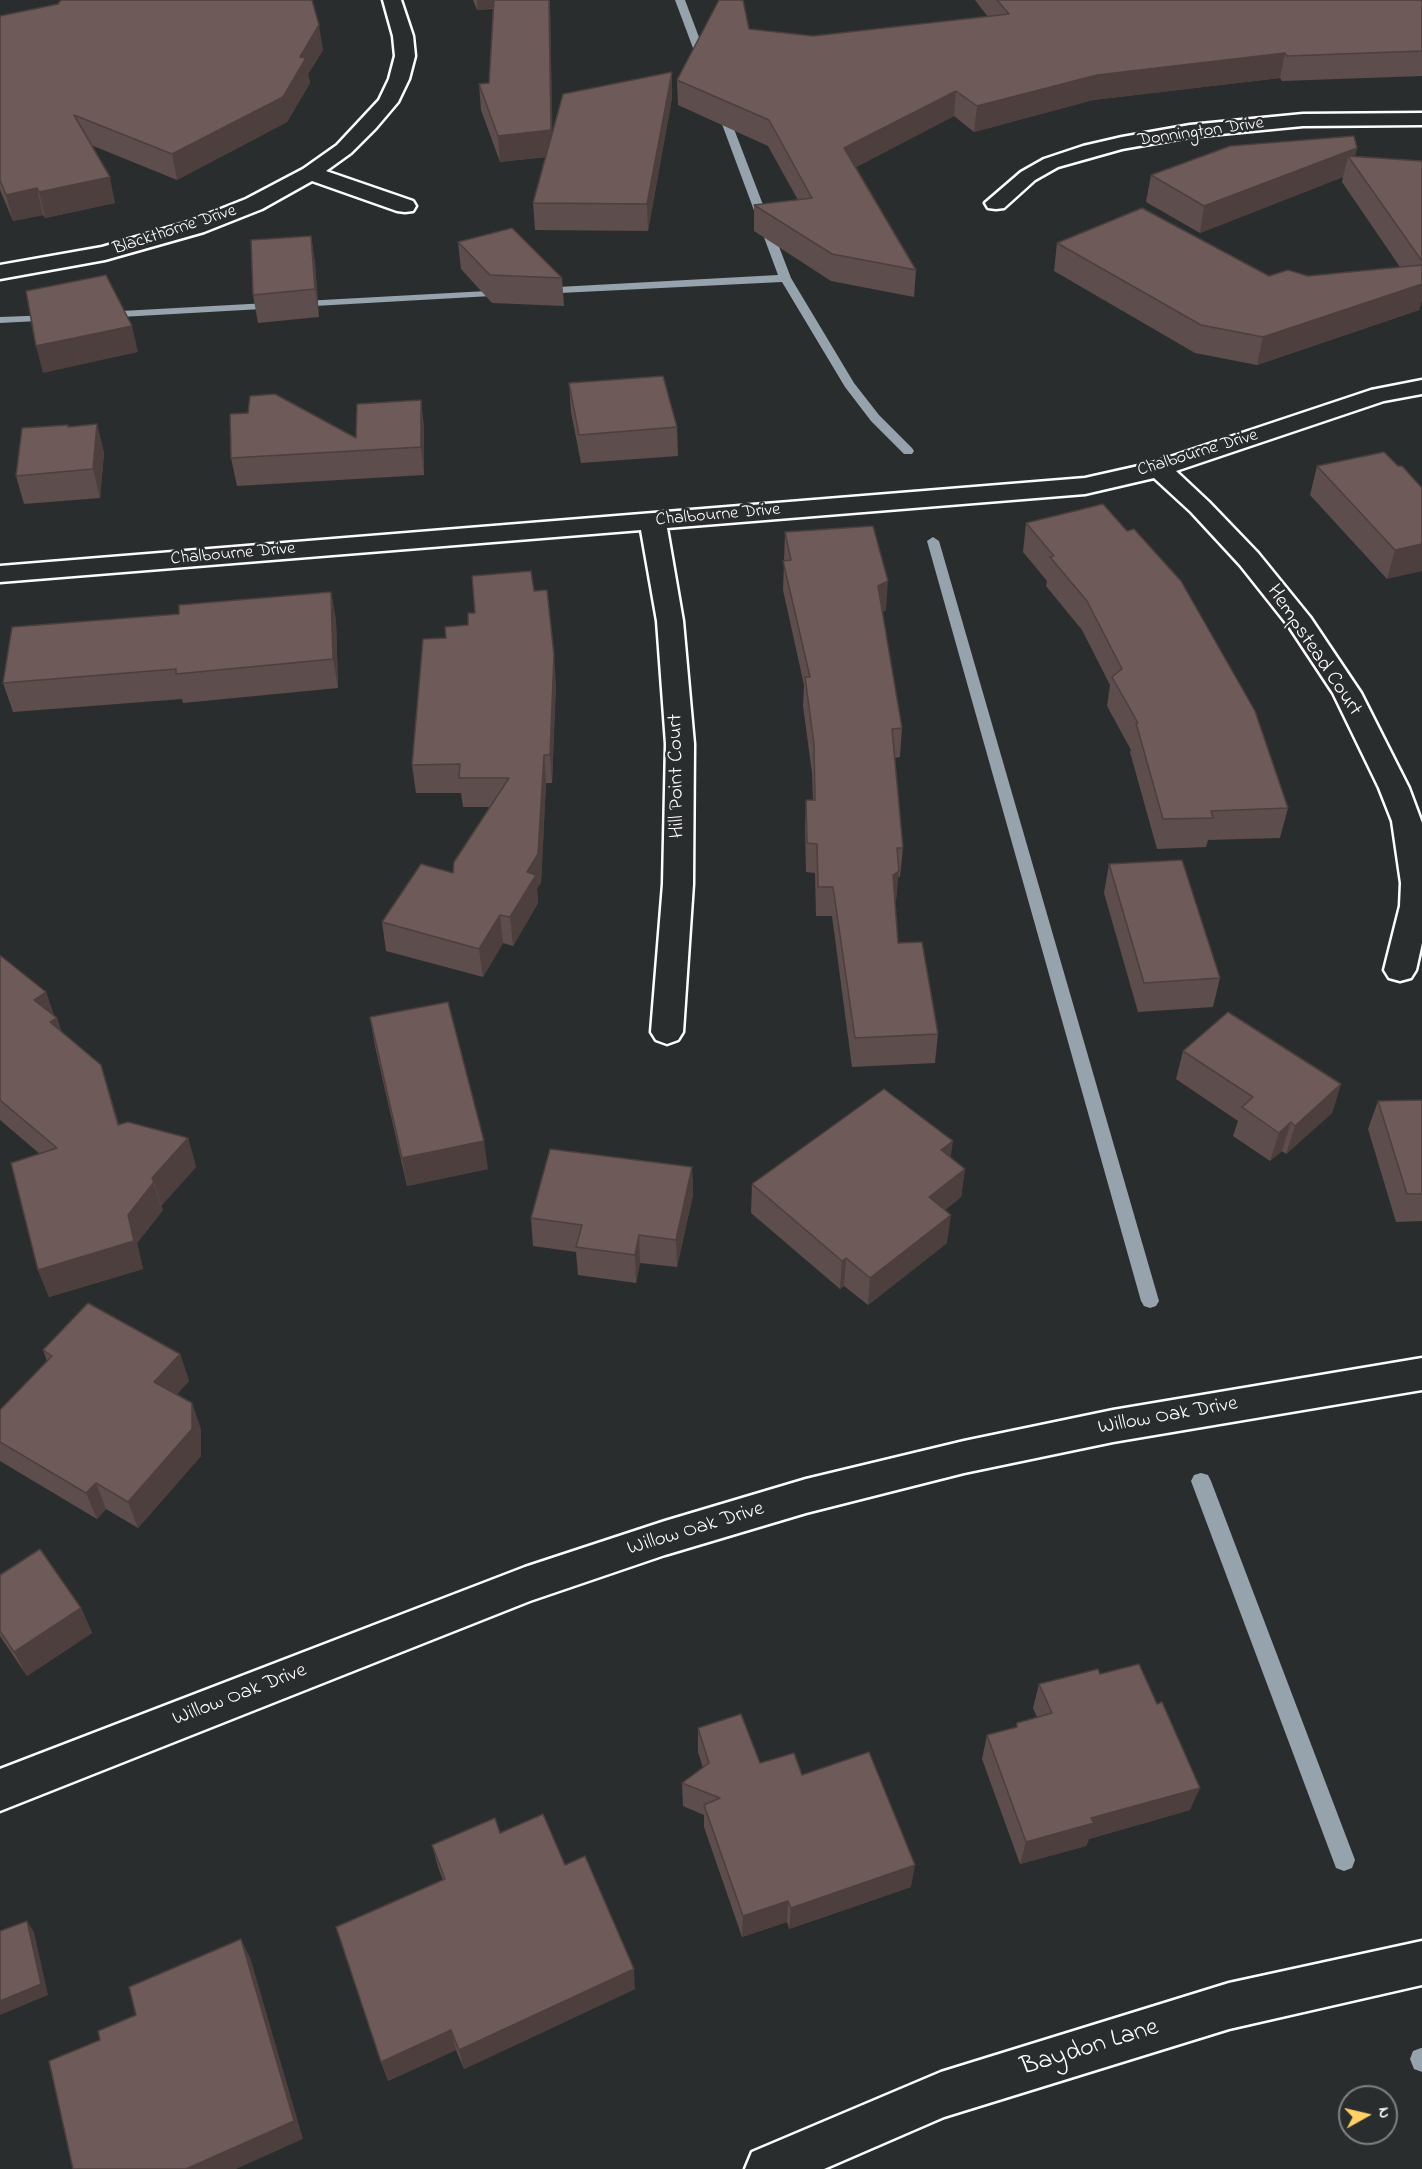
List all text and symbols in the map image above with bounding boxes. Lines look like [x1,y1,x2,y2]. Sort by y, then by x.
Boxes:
street label: Donnington Drive [1137,113,1265,153]
street label: Blackthorne Drive [111,201,239,261]
street label: Chalbourne Drive [1135,425,1261,483]
street label: Chalbourne Drive [655,500,781,532]
street label: Chalbourne Drive [170,539,296,571]
street label: Hempstead Court [1260,581,1366,721]
street label: Hill Point Court [664,714,692,838]
street label: Willow Oak Drive [1096,1392,1240,1442]
street label: Willow Oak Drive [625,1497,767,1563]
street label: Willow Oak Drive [169,1659,311,1733]
street label: Baydon Lane [1017,2013,1163,2085]
north arrow [1338,2085,1398,2145]
text: N [1371,2106,1396,2120]

